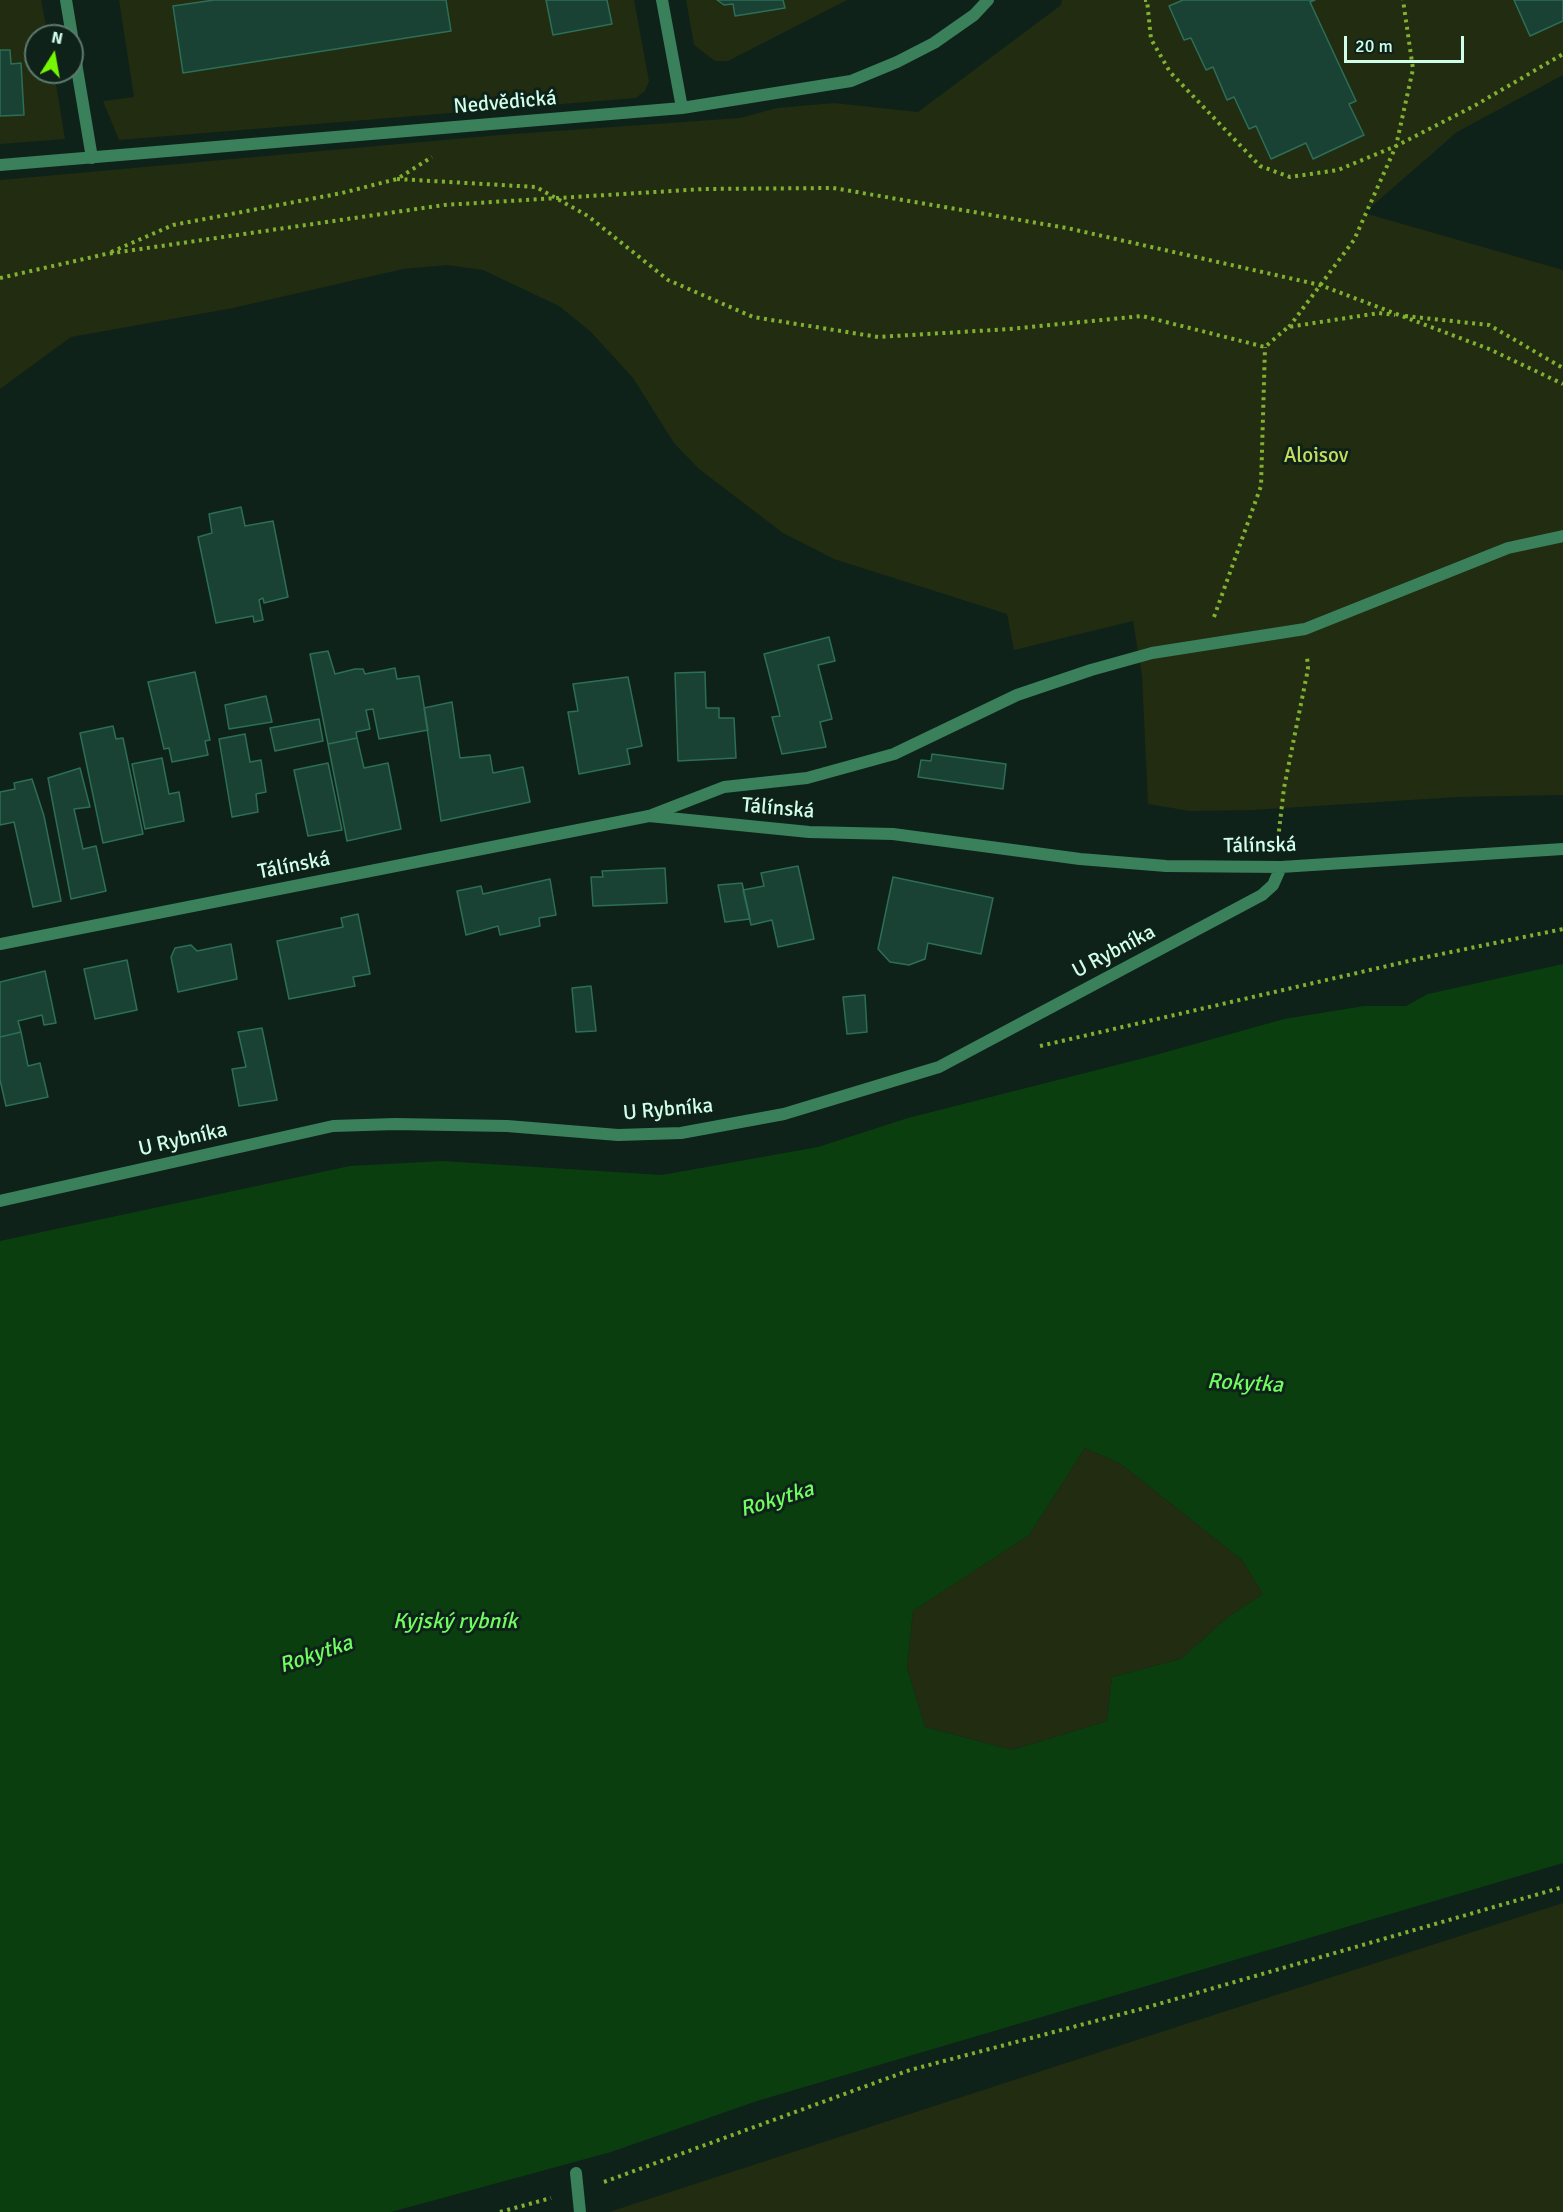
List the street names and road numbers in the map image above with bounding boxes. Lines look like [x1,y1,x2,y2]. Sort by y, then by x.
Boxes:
street label: Nedvědická [452,86,558,120]
street label: Tálínská [741,793,815,825]
street label: Tálínská [1223,833,1297,859]
street label: Tálínská [256,847,332,885]
street label: U Rybníka [1068,920,1160,984]
street label: U Rybníka [622,1094,714,1126]
street label: U Rybníka [136,1118,230,1162]

